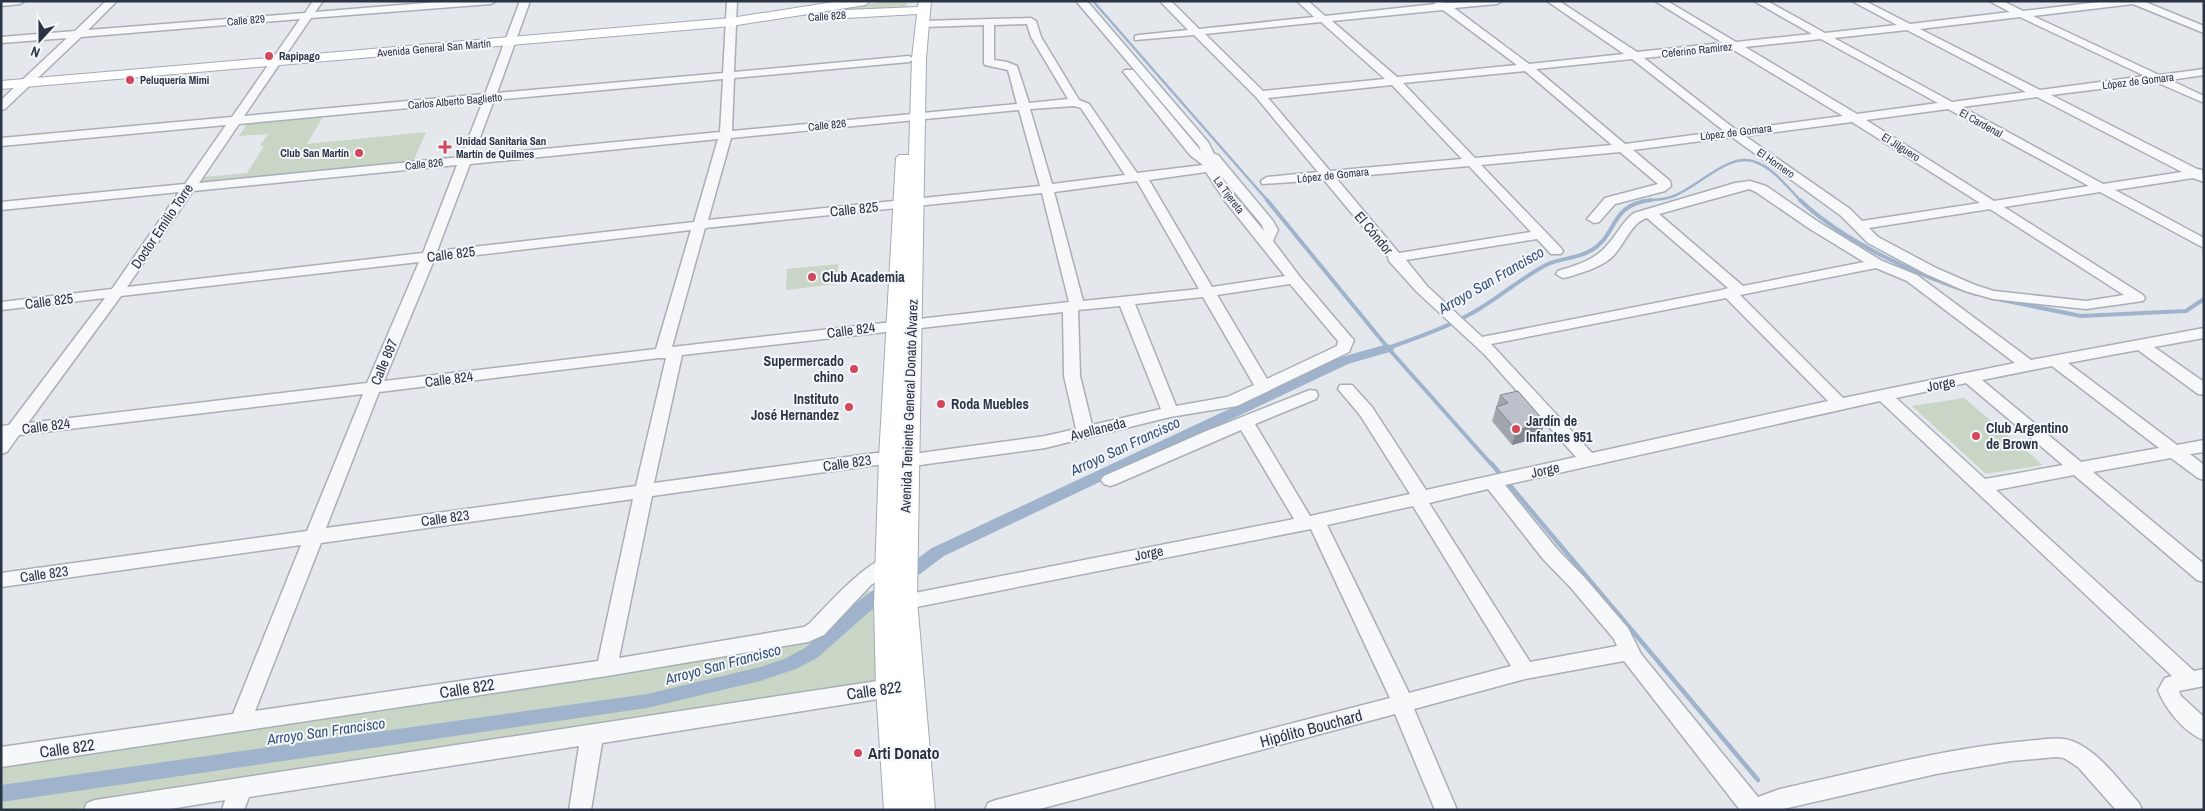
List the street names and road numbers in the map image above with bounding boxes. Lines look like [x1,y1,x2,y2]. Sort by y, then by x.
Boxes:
street label: Calle 828 [808,8,846,24]
street label: Calle 829 [226,11,266,29]
street label: Avenida General San Martín [376,36,491,60]
street label: Ceferino Ramírez [1661,39,1734,61]
street label: López de Gomara [2101,70,2175,92]
street label: Carlos Alberto Baglietto [407,90,503,112]
street label: El Cardenal [1957,105,2005,141]
street label: Calle 826 [807,116,847,134]
street label: López de Gomara [1699,121,1773,143]
street label: El Jilguero [1879,130,1923,164]
street label: El Hornero [1754,145,1798,181]
street label: Calle 826 [404,155,444,173]
street label: López de Gomara [1296,164,1370,186]
street label: La Tijereta [1211,174,1247,216]
street label: Doctor Emilio Torre [127,180,197,272]
street label: Calle 825 [829,198,879,220]
street label: El Cóndor [1351,208,1397,258]
street label: Calle 825 [426,242,476,266]
street label: Calle 825 [24,289,74,313]
street label: Avenida Teniente General Donato Álvarez [896,298,922,514]
street label: Calle 824 [826,318,877,342]
street label: Calle 897 [366,336,402,388]
street label: Calle 824 [424,367,475,391]
street label: Jorge [1925,372,1957,396]
street label: Avellaneda [1067,413,1128,445]
street label: Calle 824 [21,414,72,438]
street label: Calle 823 [822,451,872,475]
street label: Jorge [1529,458,1561,482]
street label: Calle 823 [420,506,470,530]
street label: Jorge [1133,541,1165,565]
street label: Calle 823 [19,562,69,586]
street label: Calle 822 [438,673,496,703]
street label: Calle 822 [845,675,903,705]
street label: Hipólito Bouchard [1257,704,1365,752]
street label: Calle 822 [38,733,96,763]

